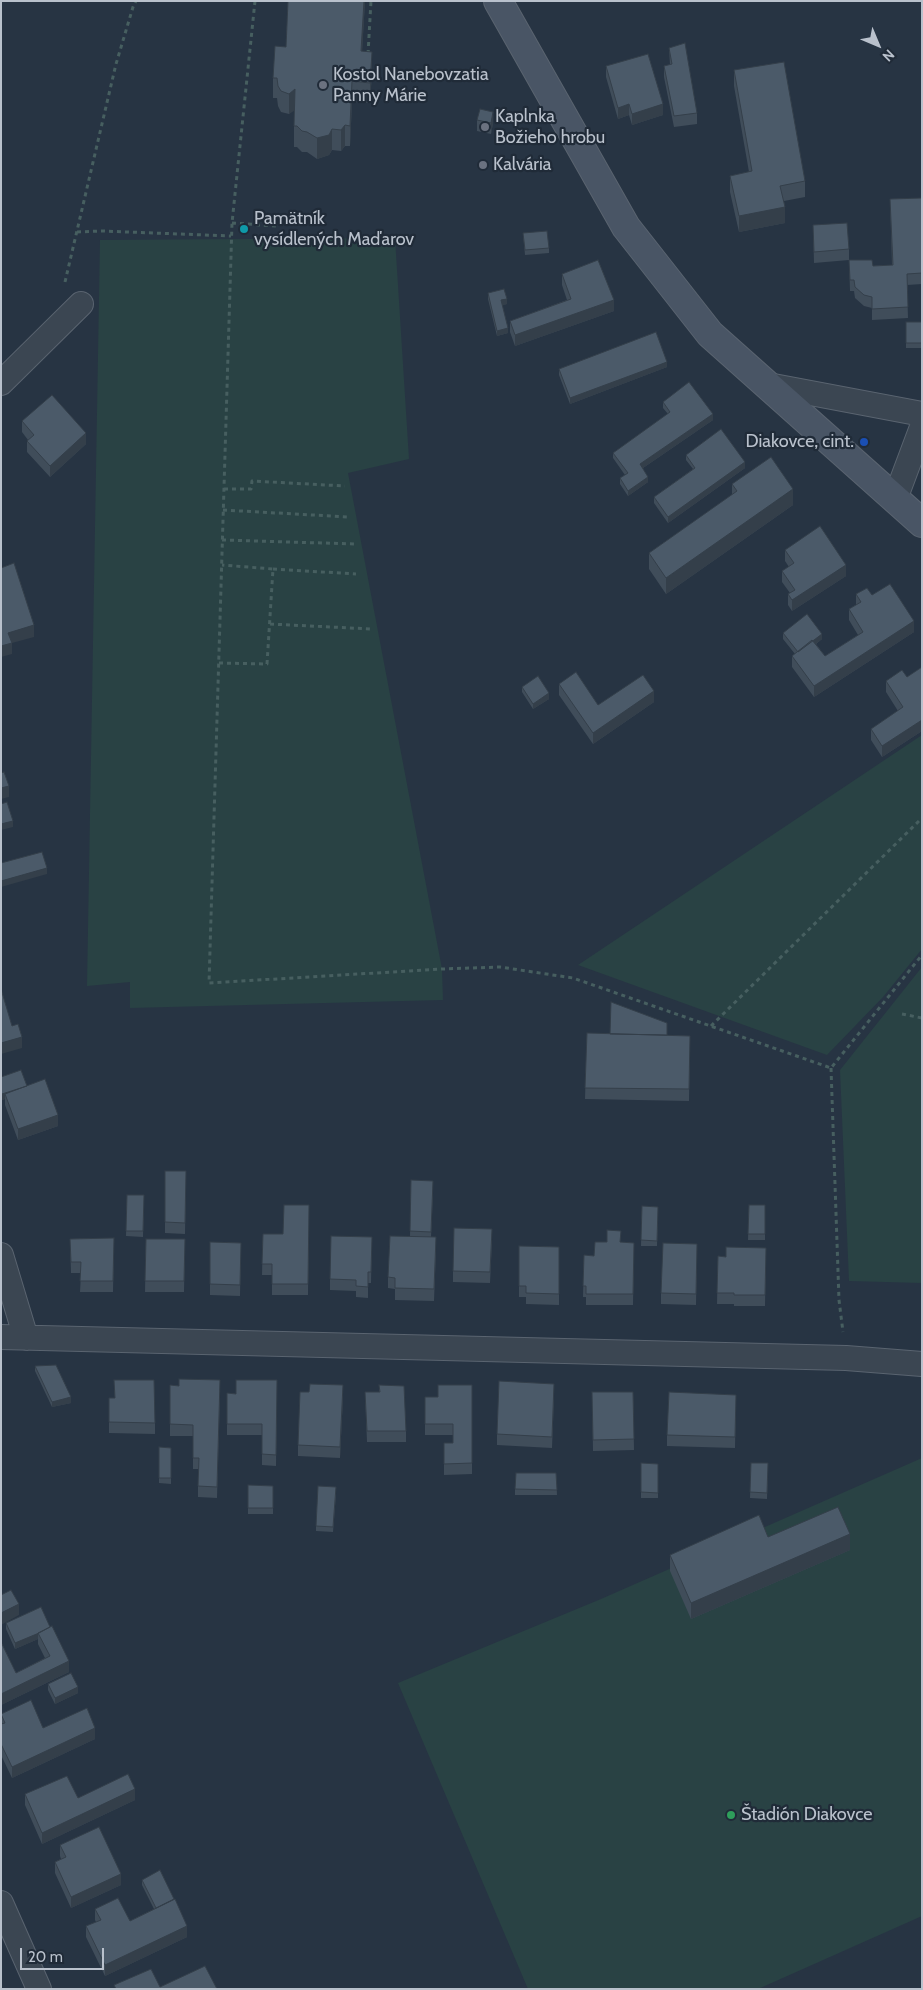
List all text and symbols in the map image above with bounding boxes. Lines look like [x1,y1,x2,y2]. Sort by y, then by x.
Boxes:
north arrow [853,20,903,70]
text: N [879,46,898,65]
place label: Kostol Nanebovzatia Panny Márie [333,64,489,106]
marker: Kostol Nanebovzatia Panny Márie [317,79,329,91]
place label: Kaplnka Božieho hrobu [495,106,605,148]
marker: Kaplnka Božieho hrobu [479,121,491,133]
place label: Kalvária [493,154,551,176]
marker: Kalvária [477,159,489,171]
place label: Pamätník vysídlených Maďarov [254,208,414,250]
marker: Pamätník vysídlených Maďarov [238,223,250,235]
place label: Diakovce, cint. [746,431,854,453]
marker: Diakovce, cint. [858,436,870,448]
place label: Štadión Diakovce [741,1804,873,1826]
marker: Štadión Diakovce [725,1809,737,1821]
scale bar [22,1938,106,1970]
text: 20 m [28,1948,63,1966]

